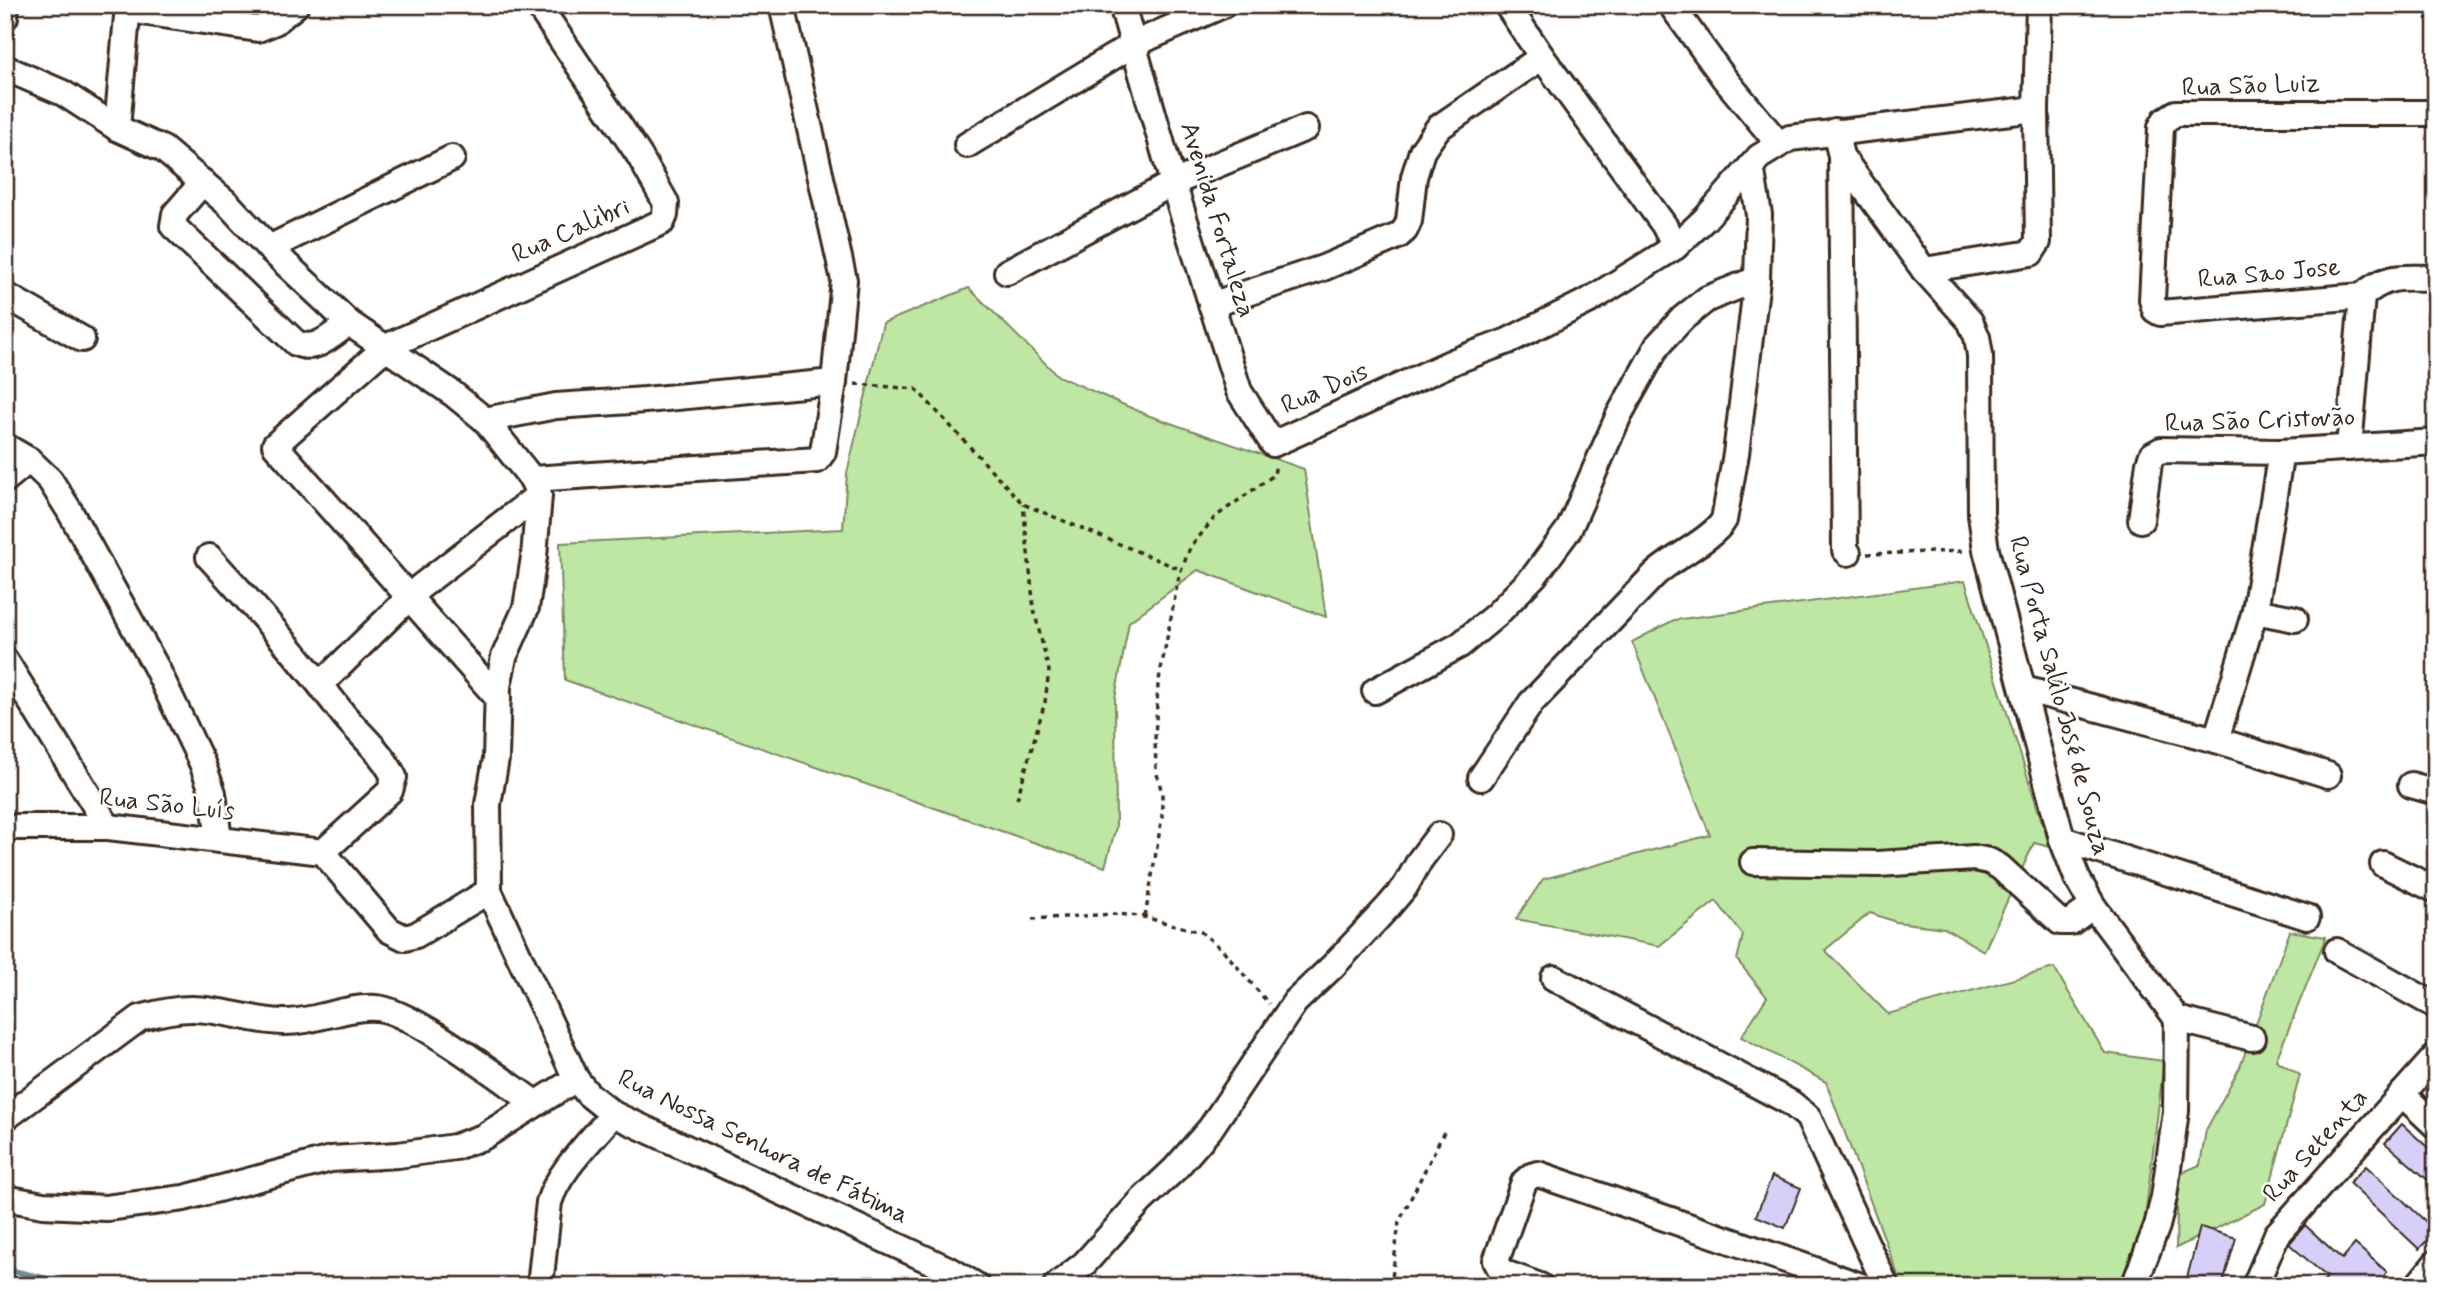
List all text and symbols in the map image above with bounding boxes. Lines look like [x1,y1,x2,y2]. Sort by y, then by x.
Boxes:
street label: Rua São Luiz [2181,67,2321,105]
street label: Avenida Fortaleza [1171,118,1263,322]
street label: Rua Calibri [507,190,635,272]
street label: Rua Sao Jose [2196,251,2342,297]
street label: Rua Dois [1276,355,1374,423]
street label: Rua São Cristovão [2164,401,2356,441]
street label: Rua Porta Salilo José de Souza [2000,532,2118,860]
street label: Rua São Luís [98,781,236,829]
street label: Rua Nossa Senhora de Fátima [612,1062,914,1232]
street label: Rua Setenta [2256,1082,2376,1210]

